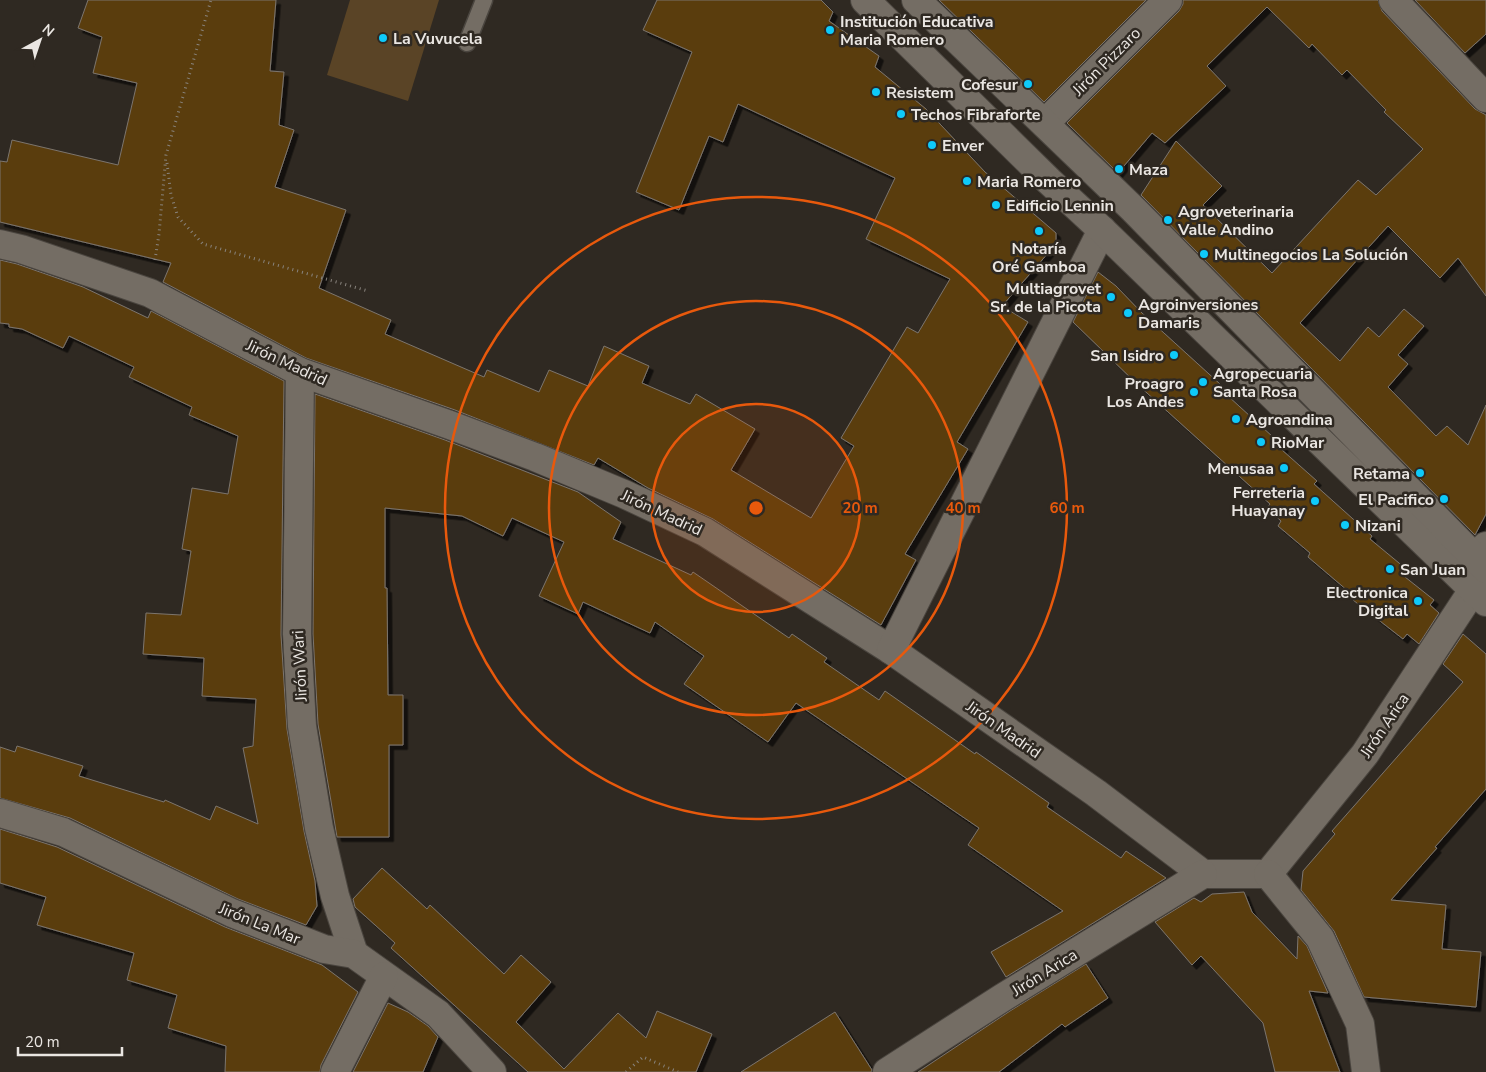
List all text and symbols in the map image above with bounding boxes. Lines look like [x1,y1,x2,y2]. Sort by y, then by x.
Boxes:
place label: Institución Educativa Maria Romero [840,11,994,51]
north arrow [15,15,65,65]
text: N [38,20,58,41]
street label: Jirón Pizzaro [1067,23,1146,101]
marker: Institución Educativa Maria Romero [824,24,836,36]
place label: La Vuvucela [393,28,483,50]
marker: La Vuvucela [377,32,389,44]
place label: Cofesur [961,74,1019,96]
marker: Cofesur [1022,78,1034,90]
place label: Resistem [886,82,954,104]
marker: Resistem [870,86,882,98]
place label: Techos Fibraforte [911,104,1041,126]
marker: Techos Fibraforte [895,108,907,120]
place label: Enver [942,135,985,157]
marker: Enver [926,139,938,151]
place label: Maza [1129,159,1168,181]
marker: Maza [1113,163,1125,175]
place label: Maria Romero [977,171,1081,193]
marker: Maria Romero [961,175,973,187]
place label: Edificio Lennin [1006,195,1114,217]
marker: Edificio Lennin [990,199,1002,211]
place label: Agroveterinaria Valle Andino [1177,201,1294,241]
marker: Agroveterinaria Valle Andino [1162,214,1174,226]
marker: Notaría Oré Gamboa [1033,225,1045,237]
place label: Notaría Oré Gamboa [992,238,1086,278]
place label: Multinegocios La Solución [1214,244,1408,266]
marker: Multinegocios La Solución [1198,248,1210,260]
place label: Multiagrovet Sr. de la Picota [990,278,1102,318]
marker: Multiagrovet Sr. de la Picota [1105,291,1117,303]
place label: Agroinversiones Damaris [1138,294,1258,334]
marker: Agroinversiones Damaris [1122,307,1134,319]
street label: Jirón Madrid [242,334,331,391]
place label: San Isidro [1090,345,1164,367]
marker: San Isidro [1168,349,1180,361]
place label: Agropecuaria Santa Rosa [1213,363,1313,403]
place label: Proagro Los Andes [1106,373,1184,413]
marker: Agropecuaria Santa Rosa [1197,376,1209,388]
marker: Proagro Los Andes [1188,386,1200,398]
place label: Agroandina [1246,409,1333,431]
marker: Agroandina [1230,413,1242,425]
place label: RioMar [1271,432,1325,454]
marker: RioMar [1255,436,1267,448]
place label: Menusaa [1208,458,1274,480]
marker: Menusaa [1278,462,1290,474]
place label: Retama [1353,463,1410,485]
marker: Retama [1414,467,1426,479]
place label: Ferreteria Huayanay [1231,482,1306,522]
street label: Jirón Madrid [617,484,706,541]
place label: El Pacifico [1358,489,1434,511]
marker: El Pacifico [1438,493,1450,505]
marker: Ferreteria Huayanay [1309,495,1321,507]
text: 20 m [842,498,878,518]
text: 40 m [945,498,981,518]
text: 60 m [1049,498,1085,518]
centre of rings [747,499,765,517]
place label: Nizani [1355,515,1401,537]
marker: Nizani [1339,519,1351,531]
place label: San Juan [1400,559,1466,581]
marker: San Juan [1384,563,1396,575]
place label: Electronica Digital [1326,582,1408,622]
marker: Electronica Digital [1412,595,1424,607]
street label: Jirón Wari [287,630,313,703]
street label: Jirón Arica [1355,689,1415,763]
street label: Jirón Madrid [961,695,1045,764]
street label: Jirón La Mar [215,897,304,950]
street label: Jirón Arica [1007,944,1082,1002]
scale bar [18,1024,121,1056]
text: 20 m [25,1032,60,1052]

